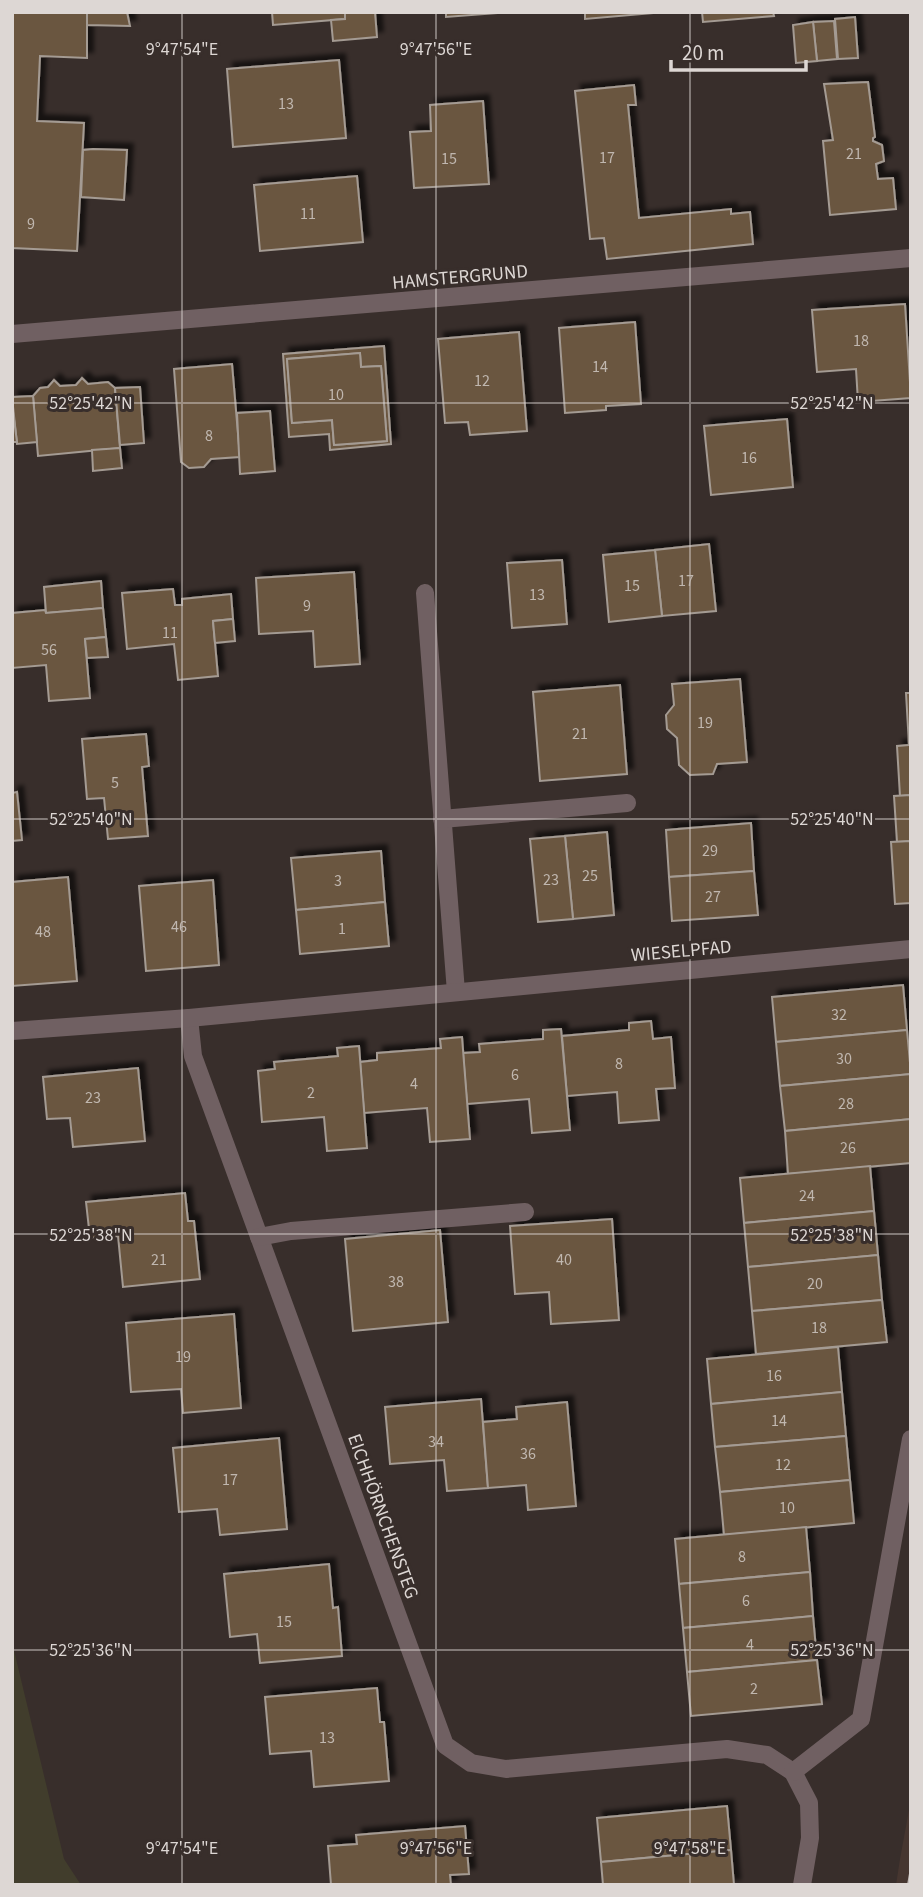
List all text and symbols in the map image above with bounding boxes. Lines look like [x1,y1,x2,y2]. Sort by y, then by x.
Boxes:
scale bar [671,28,806,72]
text: 9°47'54"E [146,37,218,62]
text: 9°47'56"E [400,37,472,62]
text: 20 m [682,38,724,68]
house number: 13 [278,93,294,115]
house number: 21 [846,143,862,165]
house number: 17 [599,147,615,169]
house number: 15 [441,148,457,170]
house number: 11 [300,203,316,225]
house number: 9 [27,213,35,235]
street label: HAMSTERGRUND [391,258,529,297]
house number: 18 [853,330,869,352]
house number: 14 [592,356,608,378]
house number: 12 [474,370,490,392]
house number: 10 [328,384,344,406]
text: 52°25'42"N [49,391,133,416]
text: 52°25'42"N [790,391,874,416]
house number: 8 [205,425,213,447]
house number: 16 [741,447,757,469]
house number: 17 [678,570,694,592]
house number: 15 [624,575,640,597]
house number: 13 [529,584,545,606]
house number: 9 [303,595,311,617]
house number: 11 [162,622,178,644]
house number: 56 [41,639,57,661]
house number: 19 [697,712,713,734]
house number: 21 [572,723,588,745]
house number: 5 [111,772,119,794]
text: 52°25'40"N [49,807,133,832]
text: 52°25'40"N [790,807,874,832]
house number: 29 [702,840,718,862]
house number: 25 [582,865,598,887]
house number: 23 [543,869,559,891]
house number: 3 [334,870,342,892]
house number: 27 [705,886,721,908]
house number: 46 [171,916,187,938]
house number: 1 [338,918,346,940]
house number: 48 [35,921,51,943]
street label: WIESELPFAD [630,934,733,969]
house number: 32 [831,1004,847,1026]
house number: 30 [836,1048,852,1070]
house number: 8 [615,1053,623,1075]
house number: 6 [511,1064,519,1086]
house number: 4 [410,1073,418,1095]
house number: 2 [307,1082,315,1104]
house number: 23 [85,1087,101,1109]
house number: 28 [838,1093,854,1115]
house number: 26 [840,1137,856,1159]
house number: 24 [799,1185,815,1207]
text: 52°25'38"N [49,1223,133,1248]
text: 52°25'38"N [790,1223,874,1248]
house number: 21 [151,1249,167,1271]
house number: 40 [556,1249,572,1271]
house number: 38 [388,1271,404,1293]
house number: 20 [807,1273,823,1295]
house number: 18 [811,1317,827,1339]
house number: 19 [175,1346,191,1368]
house number: 16 [766,1365,782,1387]
house number: 14 [771,1410,787,1432]
street label: EICHHÖRNCHENSTEG [340,1430,425,1603]
house number: 34 [428,1431,444,1453]
house number: 36 [520,1443,536,1465]
house number: 12 [775,1454,791,1476]
house number: 17 [222,1469,238,1491]
house number: 10 [779,1497,795,1519]
house number: 8 [738,1546,746,1568]
house number: 6 [742,1590,750,1612]
house number: 15 [276,1611,292,1633]
house number: 4 [746,1634,754,1656]
text: 52°25'36"N [49,1638,133,1663]
text: 52°25'36"N [790,1638,874,1663]
house number: 2 [750,1678,758,1700]
house number: 13 [319,1727,335,1749]
text: 9°47'54"E [146,1836,218,1861]
text: 9°47'56"E [400,1836,472,1861]
text: 9°47'58"E [654,1836,726,1861]

